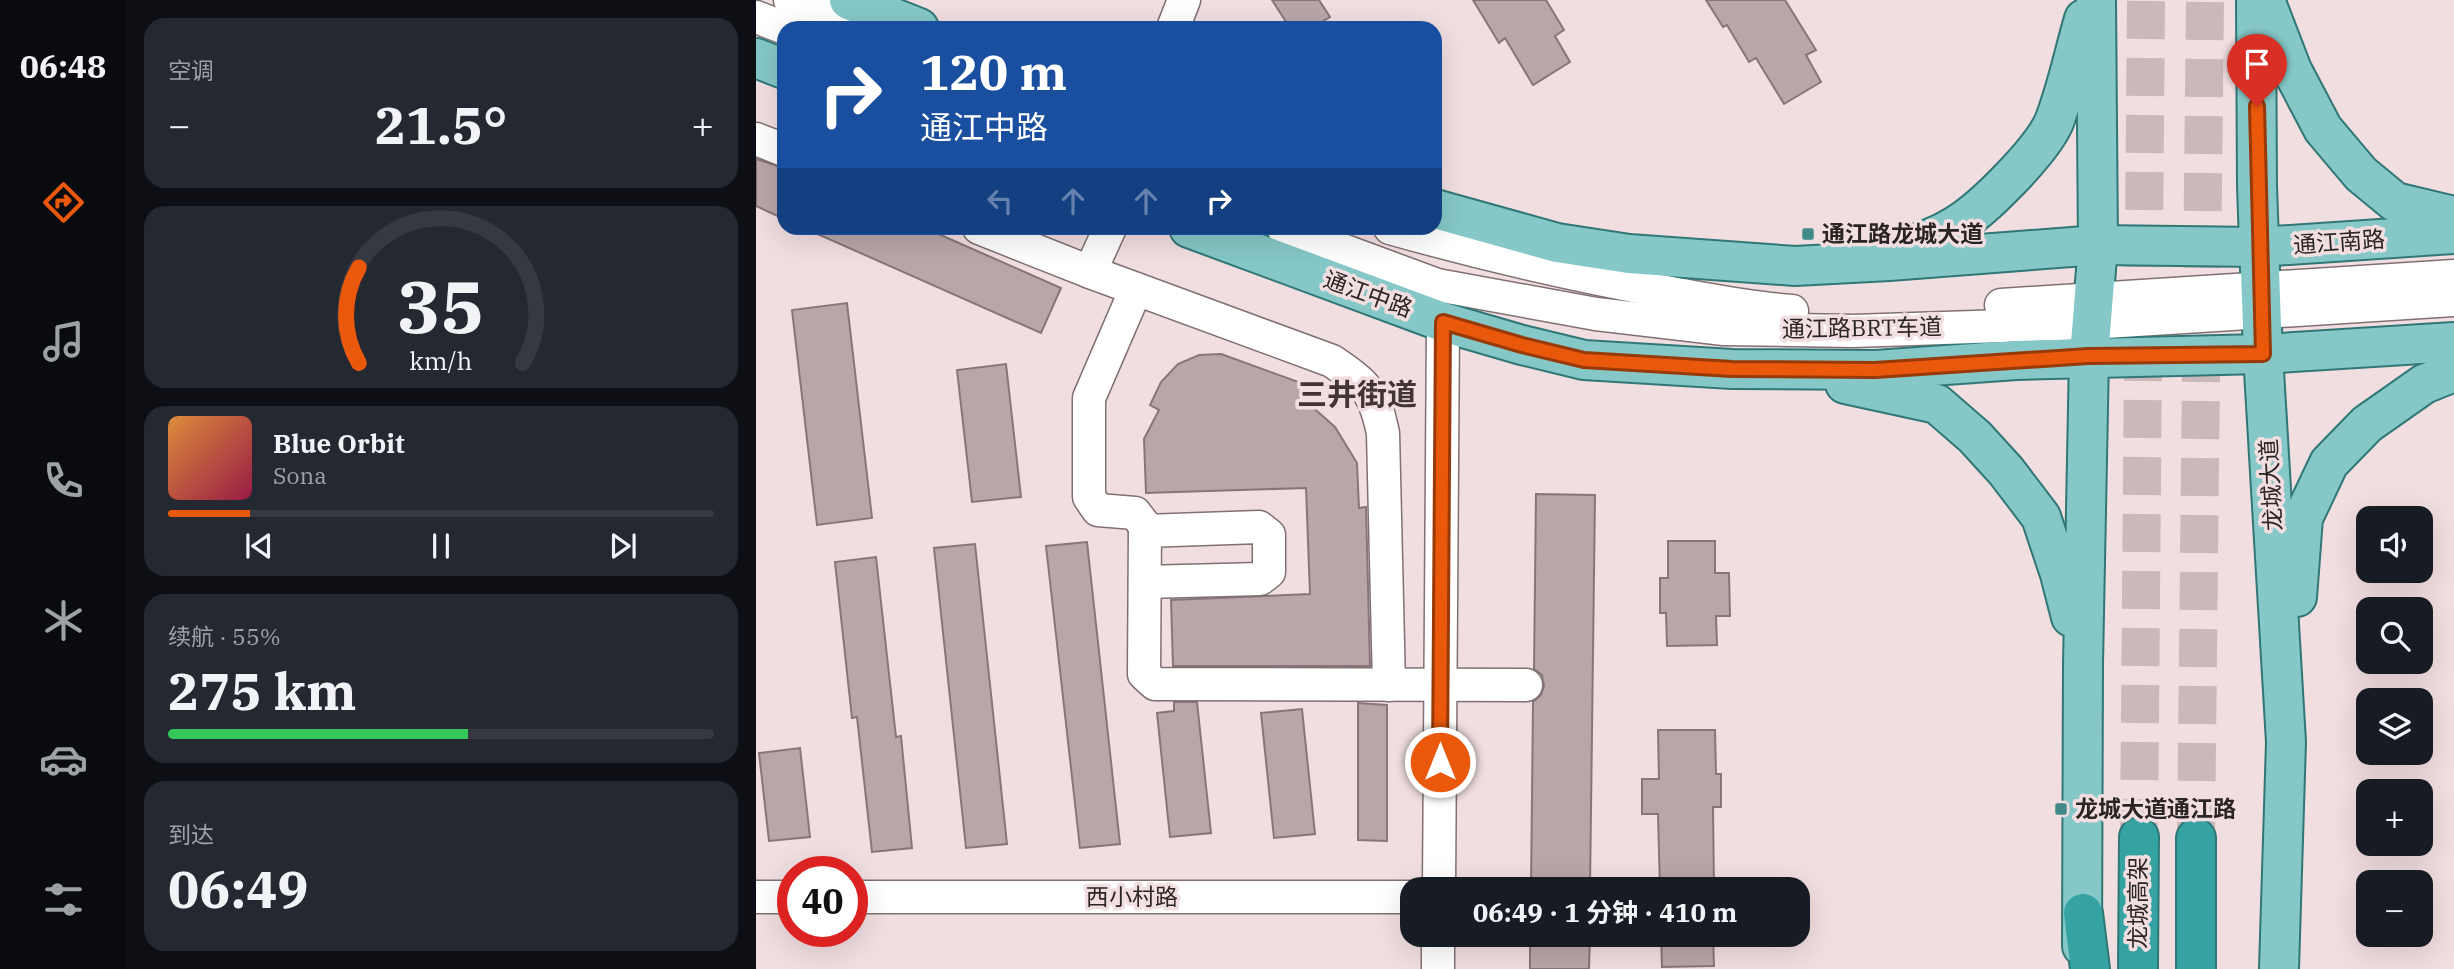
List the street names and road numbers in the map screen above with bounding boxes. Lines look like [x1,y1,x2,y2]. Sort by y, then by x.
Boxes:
street label: 通江南路 [2292,223,2386,259]
street label: 通江中路 [1320,263,1417,323]
street label: 通江路BRT车道 [1782,311,1942,343]
street label: 龙城大道 [2253,438,2287,532]
street label: 龙城高架 [2122,857,2152,949]
street label: 西小村路 [1086,881,1178,911]

